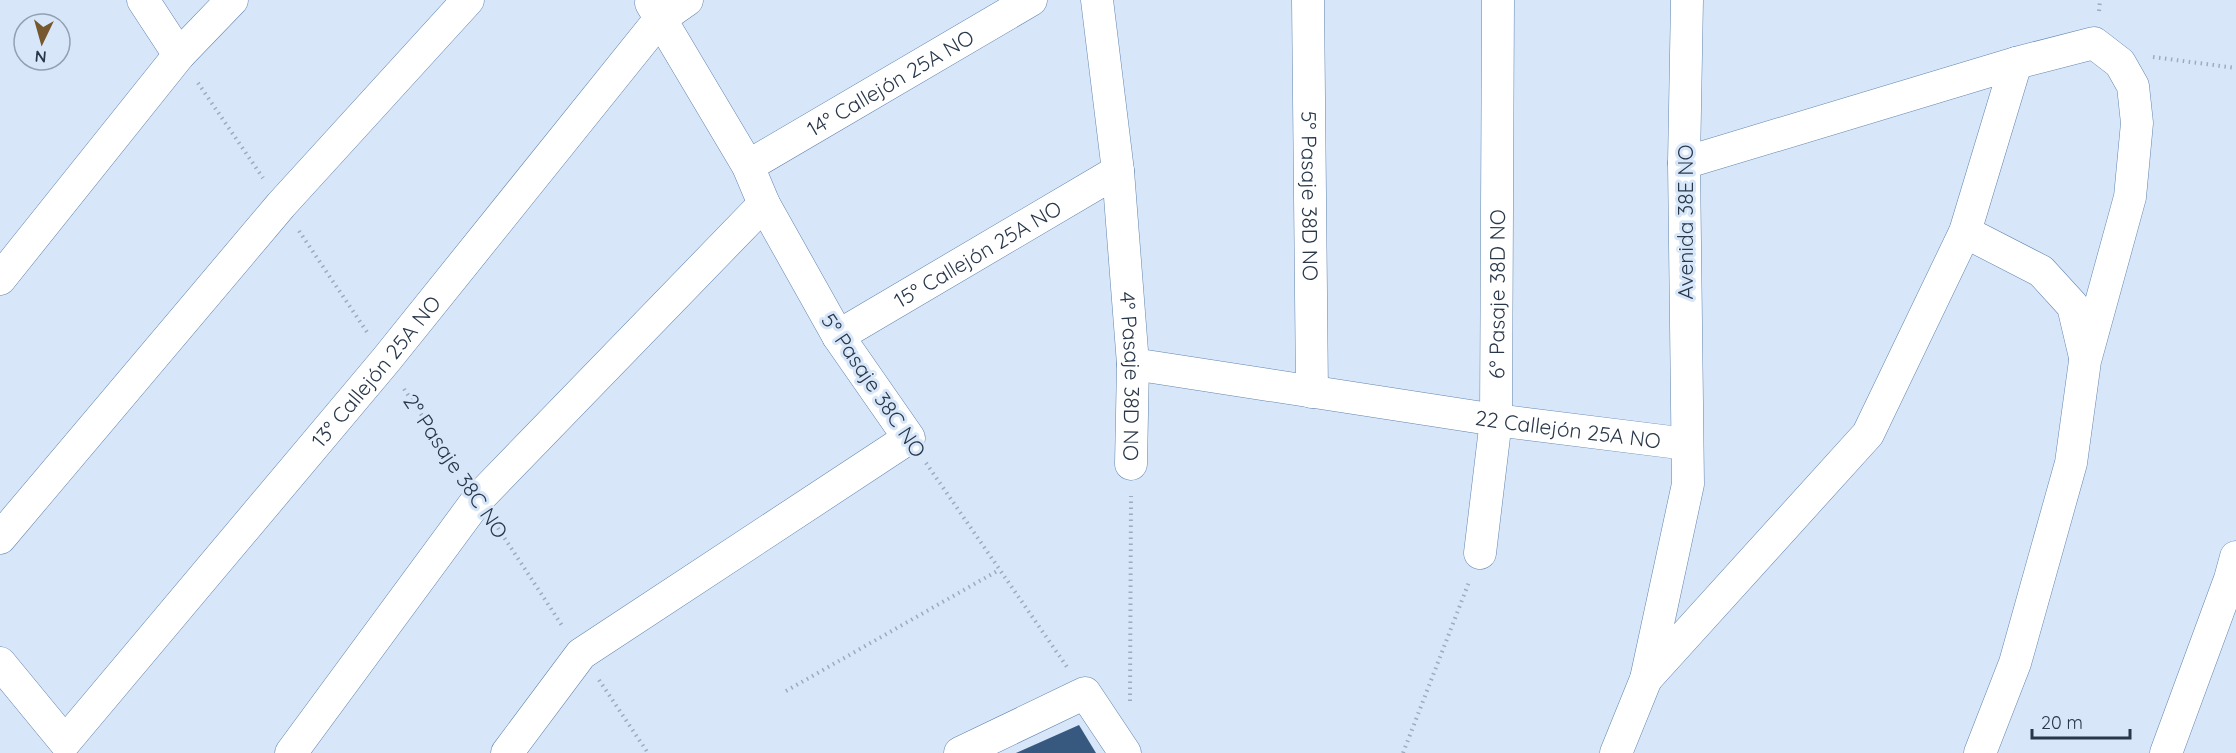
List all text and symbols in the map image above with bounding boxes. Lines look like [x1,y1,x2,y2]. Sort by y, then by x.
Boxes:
north arrow [12,12,72,72]
street label: 14° Callejón 25A NO [802,23,978,142]
text: N [34,46,47,67]
street label: 5° Pasaje 38D NO [1296,111,1324,281]
street label: Avenida 38E NO [1672,144,1698,300]
street label: 15° Callejón 25A NO [889,194,1066,313]
street label: 6° Pasaje 38D NO [1483,209,1510,379]
street label: 13° Callejón 25A NO [305,290,446,453]
street label: 4° Pasaje 38D NO [1114,291,1146,461]
street label: 5° Pasaje 38C NO [816,308,932,462]
street label: 2° Pasaje 38C NO [398,389,514,543]
street label: 22 Callejón 25A NO [1474,404,1662,454]
scale bar [2032,702,2130,740]
text: 20 m [2041,711,2083,734]

